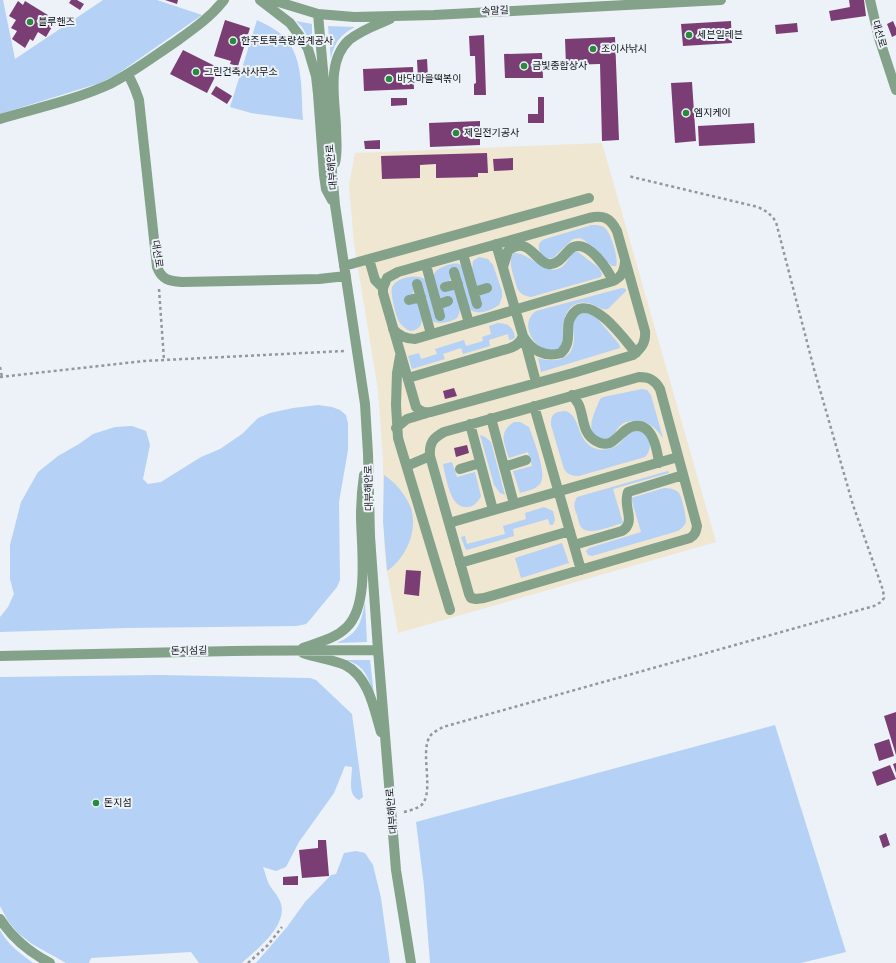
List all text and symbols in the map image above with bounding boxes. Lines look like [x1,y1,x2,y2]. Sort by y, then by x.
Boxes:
street label: 속말길 [481,3,509,19]
place label: 블루핸즈 [38,15,75,29]
marker: 블루핸즈 [25,17,35,27]
street label: 대선로 [868,19,890,49]
place label: 세븐일레븐 [697,28,743,42]
marker: 세븐일레븐 [684,30,694,40]
place label: 한주토목측량설계공사 [241,34,334,48]
marker: 한주토목측량설계공사 [228,36,238,46]
place label: 조이사낚시 [601,42,647,56]
marker: 조이사낚시 [588,44,598,54]
place label: 금빛종합상사 [532,59,588,73]
marker: 금빛종합상사 [519,61,529,71]
place label: 그린건축사사무소 [204,65,278,79]
marker: 그린건축사사무소 [191,67,201,77]
place label: 바닷마을떡볶이 [397,72,461,86]
marker: 바닷마을떡볶이 [384,74,394,84]
place label: 엠지케이 [694,106,731,120]
marker: 엠지케이 [681,108,691,118]
place label: 제일전기공사 [464,126,520,140]
marker: 제일전기공사 [451,128,461,138]
street label: 대부해안로 [323,143,341,191]
street label: 대선로 [148,239,166,269]
street label: 대부해안로 [362,465,376,511]
street label: 돈지섬길 [170,644,208,658]
street label: 대부해안로 [383,787,401,835]
place label: 돈지섬 [104,796,132,810]
marker: 돈지섬 [91,798,101,808]

